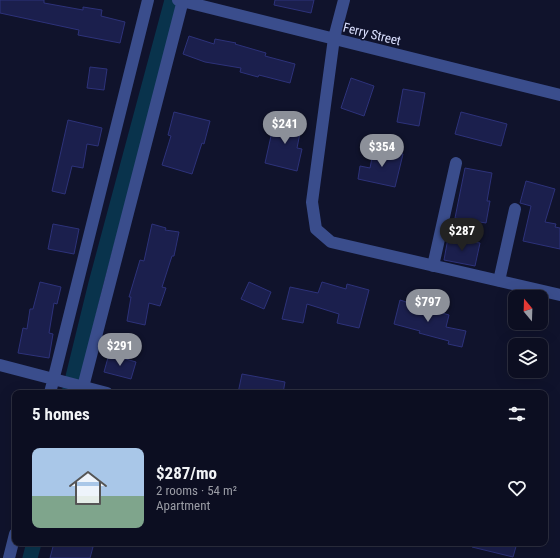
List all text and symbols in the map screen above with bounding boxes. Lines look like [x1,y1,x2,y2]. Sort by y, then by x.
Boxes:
street label: Ferry Street [342,20,403,48]
pin: $241 [261,111,309,145]
text: $241 [272,116,298,131]
pin: $354 [358,134,406,168]
text: $354 [369,139,395,154]
pin: $287 [438,218,486,252]
text: $287 [449,223,475,238]
pin: $797 [404,289,452,323]
north arrow [508,290,548,330]
map controls [508,290,548,378]
text: $797 [415,294,441,309]
pin: $291 [96,333,144,367]
text: $291 [107,338,133,353]
button: layers [508,338,548,378]
icon: filters [506,403,528,425]
text: 5 homes [32,404,90,424]
text: $287/mo [156,463,217,483]
icon: home [64,464,112,512]
icon: heart [506,477,528,499]
text: 2 rooms · 54 m² [156,483,237,498]
text: Apartment [156,498,210,513]

